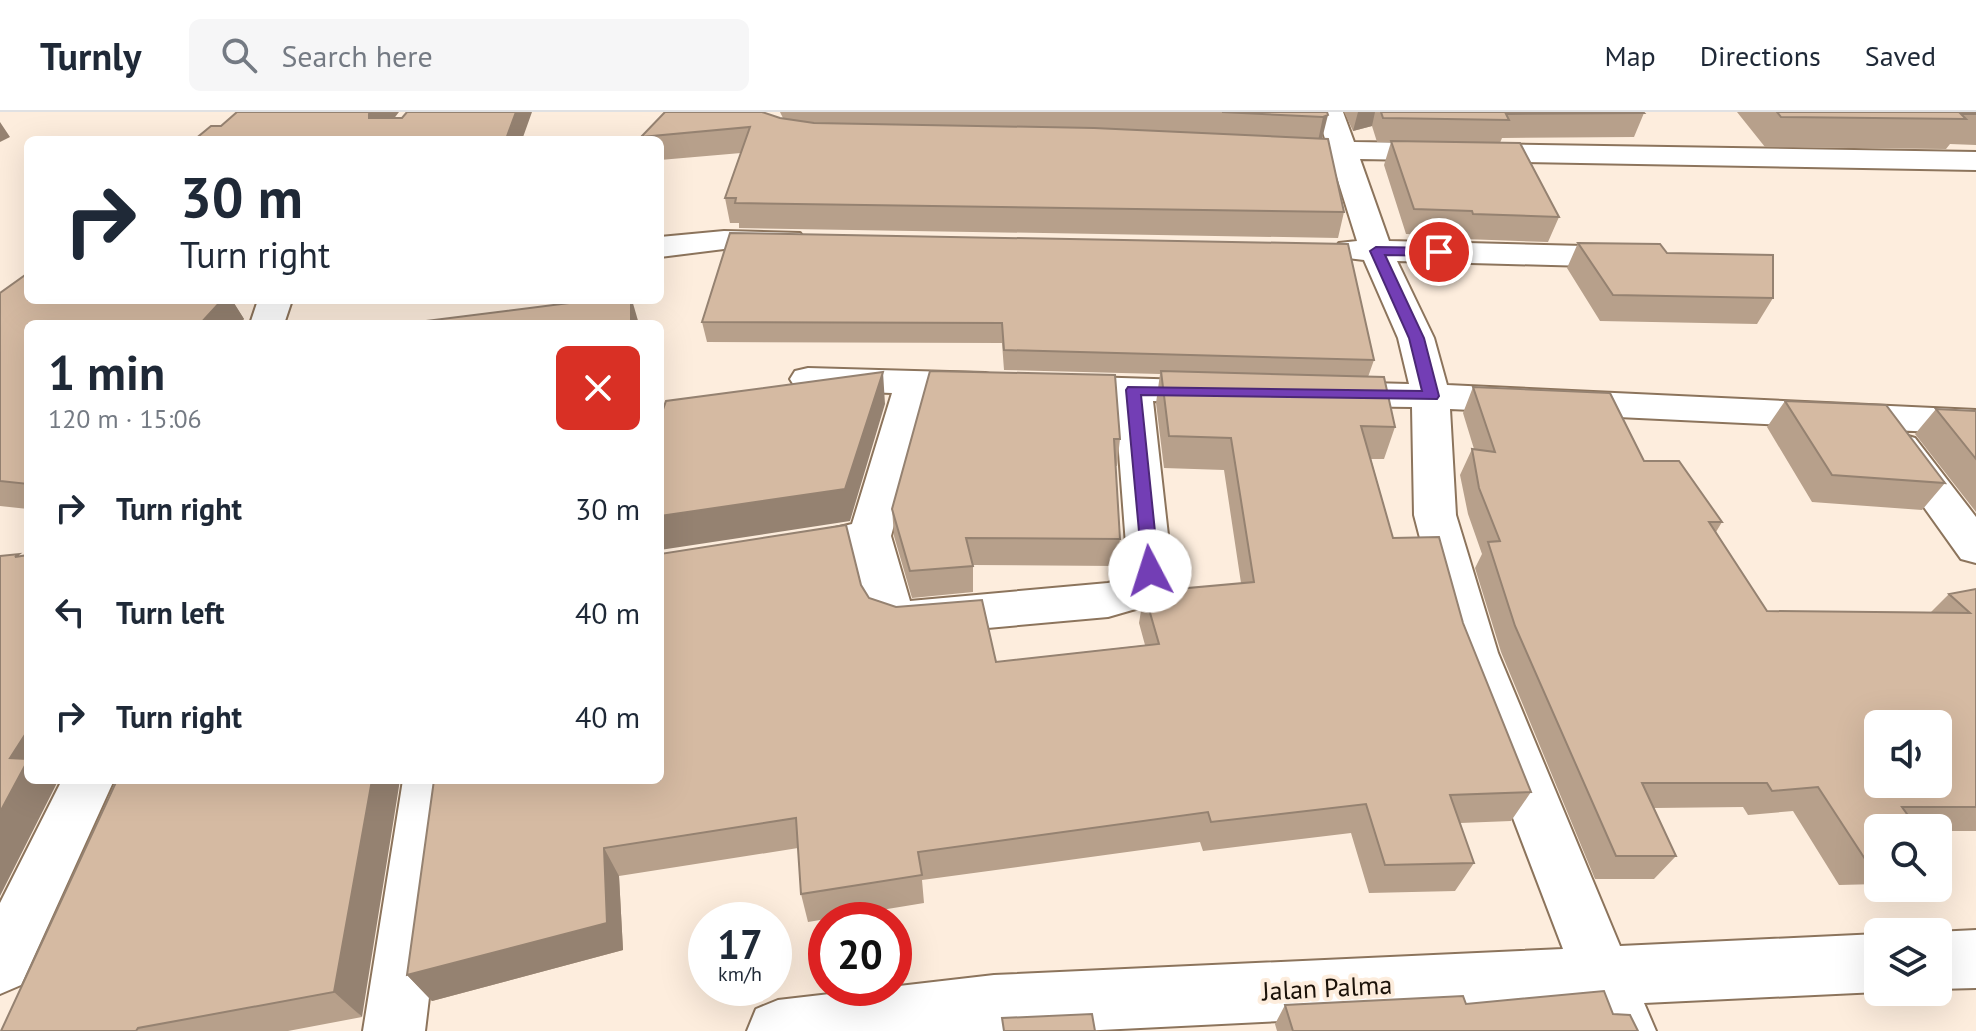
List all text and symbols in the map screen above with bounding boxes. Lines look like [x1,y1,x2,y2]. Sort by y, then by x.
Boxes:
search box [189,19,749,91]
text: Turnly [40,31,141,80]
icon: search [217,33,261,77]
text: Search here [281,36,433,75]
text: Map [1605,37,1656,74]
text: Directions [1700,37,1821,74]
text: Saved [1865,37,1936,74]
text: 30 m [180,161,303,233]
icon: right [48,168,152,272]
pin [1405,218,1473,286]
icon: arrive [1417,230,1461,274]
text: Turn right [180,231,330,278]
text: 1 min [48,341,165,403]
button: close [556,346,640,430]
text: 120 m · 15:06 [48,402,202,435]
icon: right [48,486,92,530]
text: Turn right [116,489,242,528]
text: 30 m [575,489,640,528]
position arrow [1108,529,1192,613]
icon: left [48,590,92,634]
text: Turn left [116,593,224,632]
text: 40 m [575,593,640,632]
icon: right [48,694,92,738]
text: Turn right [116,697,242,736]
text: 40 m [575,697,640,736]
map controls [1864,710,1952,1006]
button: sound [1864,710,1952,798]
button: search [1864,814,1952,902]
speed limit sign: 20 [808,902,912,1006]
text: 17 [717,918,763,970]
button: layers [1864,918,1952,1006]
text: km/h [718,961,762,987]
street label: Jalan Palma [1260,968,1393,1007]

